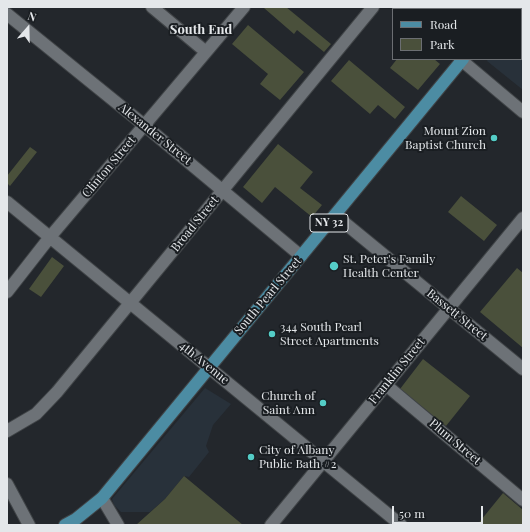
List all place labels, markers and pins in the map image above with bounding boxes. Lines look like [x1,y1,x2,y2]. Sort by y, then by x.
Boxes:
place label: Mount Zion Baptist Church [405,124,486,152]
marker: Mount Zion Baptist Church [489,133,499,143]
place label: St. Peter's Family Health Center [343,252,435,280]
marker: St. Peter's Family Health Center [328,260,340,272]
place label: 344 South Pearl Street Apartments [280,320,379,348]
marker: 344 South Pearl Street Apartments [267,329,277,339]
place label: Church of Saint Ann [261,389,315,417]
marker: Church of Saint Ann [318,398,328,408]
place label: City of Albany Public Bath #2 [259,443,337,471]
marker: City of Albany Public Bath #2 [246,452,256,462]

